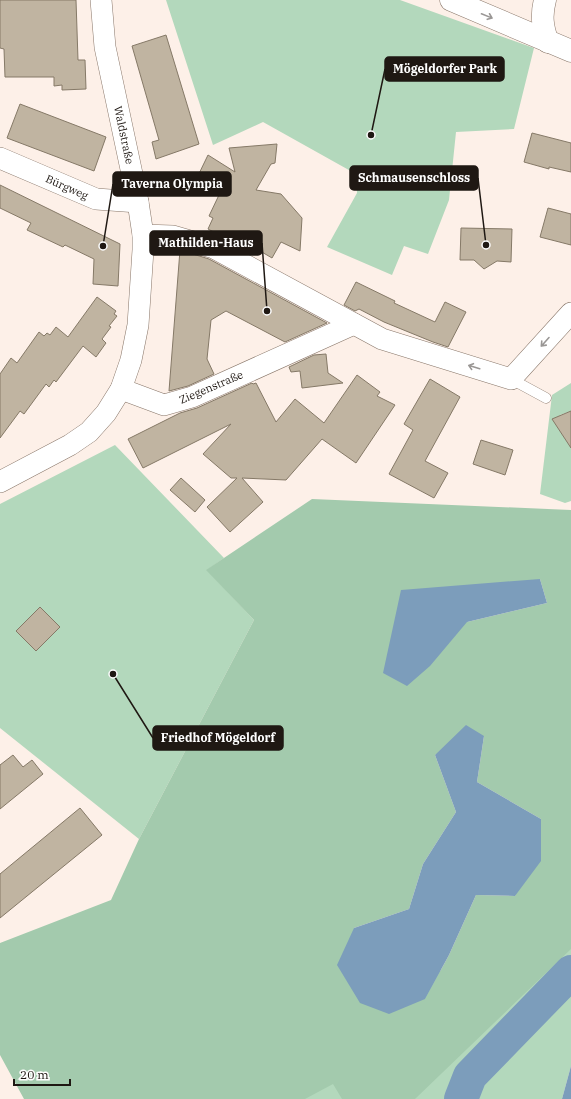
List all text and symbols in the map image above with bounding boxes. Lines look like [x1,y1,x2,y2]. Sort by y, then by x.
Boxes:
one-way arrow [480,12,492,20]
callout: Mögeldorfer Park [385,57,504,81]
text: Mögeldorfer Park [393,61,497,76]
street label: Waldstraße [111,105,137,165]
callout: Schmausenschloss [350,166,478,190]
text: Schmausenschloss [358,170,470,185]
street label: Bürgweg [43,171,91,203]
callout: Taverna Olympia [113,172,231,196]
text: Taverna Olympia [121,176,223,191]
callout: Mathilden-Haus [150,231,262,255]
text: Mathilden-Haus [158,235,254,250]
one-way arrow [540,337,550,347]
one-way arrow [467,363,480,370]
street label: Ziegenstraße [177,367,245,407]
callout: Friedhof Mögeldorf [153,726,283,750]
text: Friedhof Mögeldorf [161,730,277,745]
scale bar [14,1061,70,1087]
text: 20 m [20,1067,49,1082]

